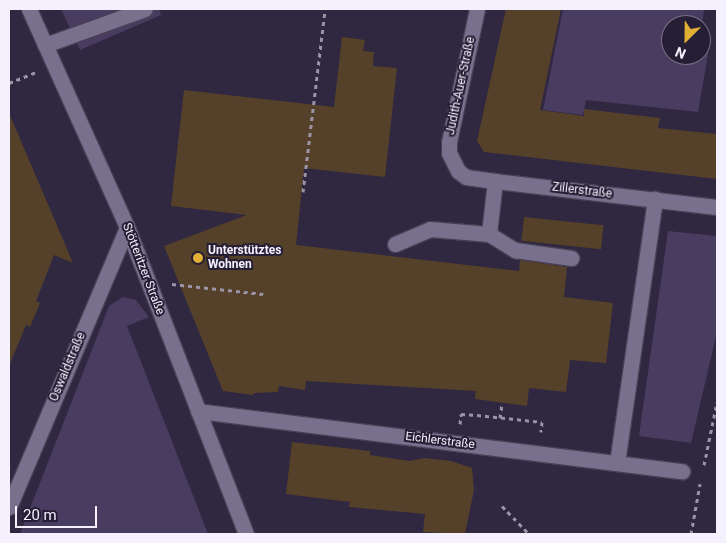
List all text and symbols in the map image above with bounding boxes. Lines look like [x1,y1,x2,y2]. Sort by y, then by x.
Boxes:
north arrow [661,15,711,65]
street label: Judith-Auer-Straße [444,36,478,136]
text: N [673,44,688,62]
street label: Zillerstraße [551,180,613,202]
street label: Stötteritzer Straße [119,221,167,317]
place label: Unterstütztes Wohnen [208,244,281,272]
marker: Unterstütztes Wohnen [192,252,204,264]
street label: Oswaldstraße [47,330,89,404]
street label: Eichlerstraße [404,430,476,452]
scale bar [18,496,100,528]
text: 20 m [23,506,57,524]

